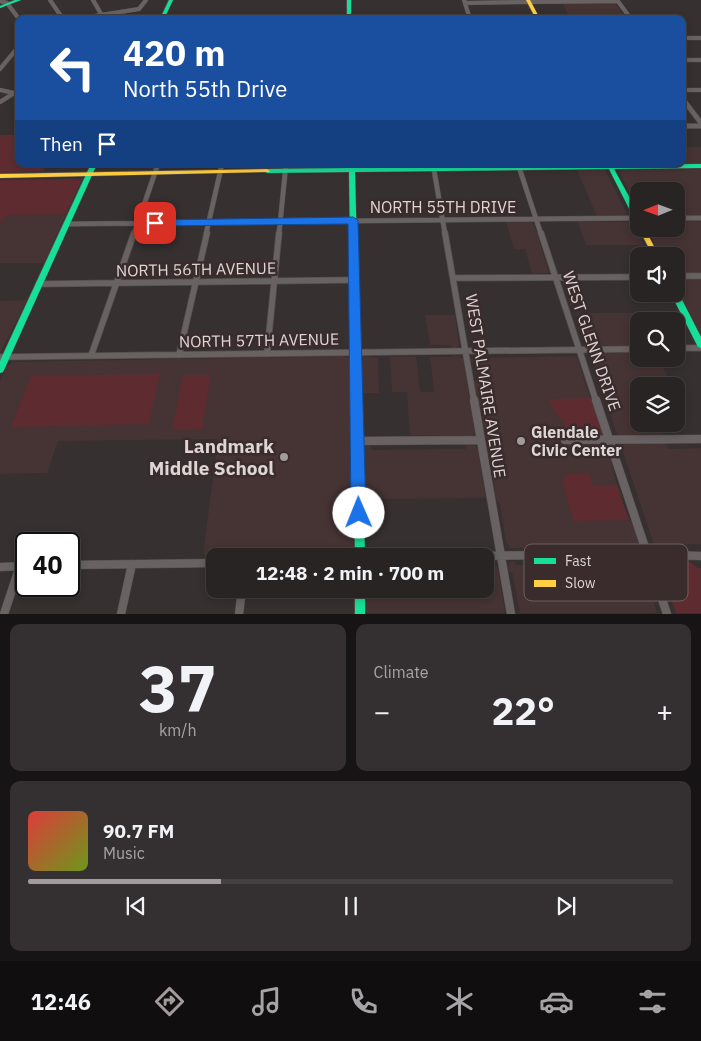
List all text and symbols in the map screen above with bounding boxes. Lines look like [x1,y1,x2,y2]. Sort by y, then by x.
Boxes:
text: 420 m [123,30,226,76]
icon: left [40,35,105,100]
text: North 55th Drive [123,74,287,103]
icon: arrive [93,130,121,158]
text: Then [40,132,83,156]
north arrow [630,182,685,238]
map controls [630,182,685,432]
street label: NORTH 55TH DRIVE [370,197,516,217]
pin [134,202,176,244]
icon: arrive [141,209,169,237]
button: sound [630,247,685,302]
street label: NORTH 56TH AVENUE [116,258,276,280]
street label: WEST GLENN DRIVE [559,268,625,414]
street label: WEST PALMAIRE AVENUE [462,293,510,479]
button: search [630,312,685,367]
street label: NORTH 57TH AVENUE [179,329,339,351]
button: layers [630,377,685,432]
place label: Glendale Civic Center [531,422,622,460]
place label: Landmark Middle School [149,434,274,480]
marker: Glendale Civic Center [515,435,527,447]
marker: Landmark Middle School [278,451,290,463]
position arrow [332,486,384,538]
speed limit sign: 40 [15,532,80,597]
legend [524,544,688,601]
text: Fast [565,552,591,570]
text: 12:48 · 2 min · 700 m [256,561,444,585]
text: Slow [565,574,596,592]
text: 37 [139,645,217,730]
text: Climate [374,662,429,682]
text: 22° [492,686,555,735]
text: − [374,693,390,730]
text: + [656,693,673,730]
text: km/h [159,720,197,740]
text: 90.7 FM [103,819,174,843]
text: Music [103,843,145,863]
icon: previous [122,892,150,920]
icon: pause [337,892,365,920]
icon: next [552,892,580,920]
icon: directions [152,984,187,1019]
icon: music [249,984,284,1019]
icon: phone [346,984,381,1019]
icon: climate [442,984,477,1019]
icon: car [539,984,574,1019]
icon: filters [635,984,670,1019]
text: 12:46 [31,987,91,1016]

